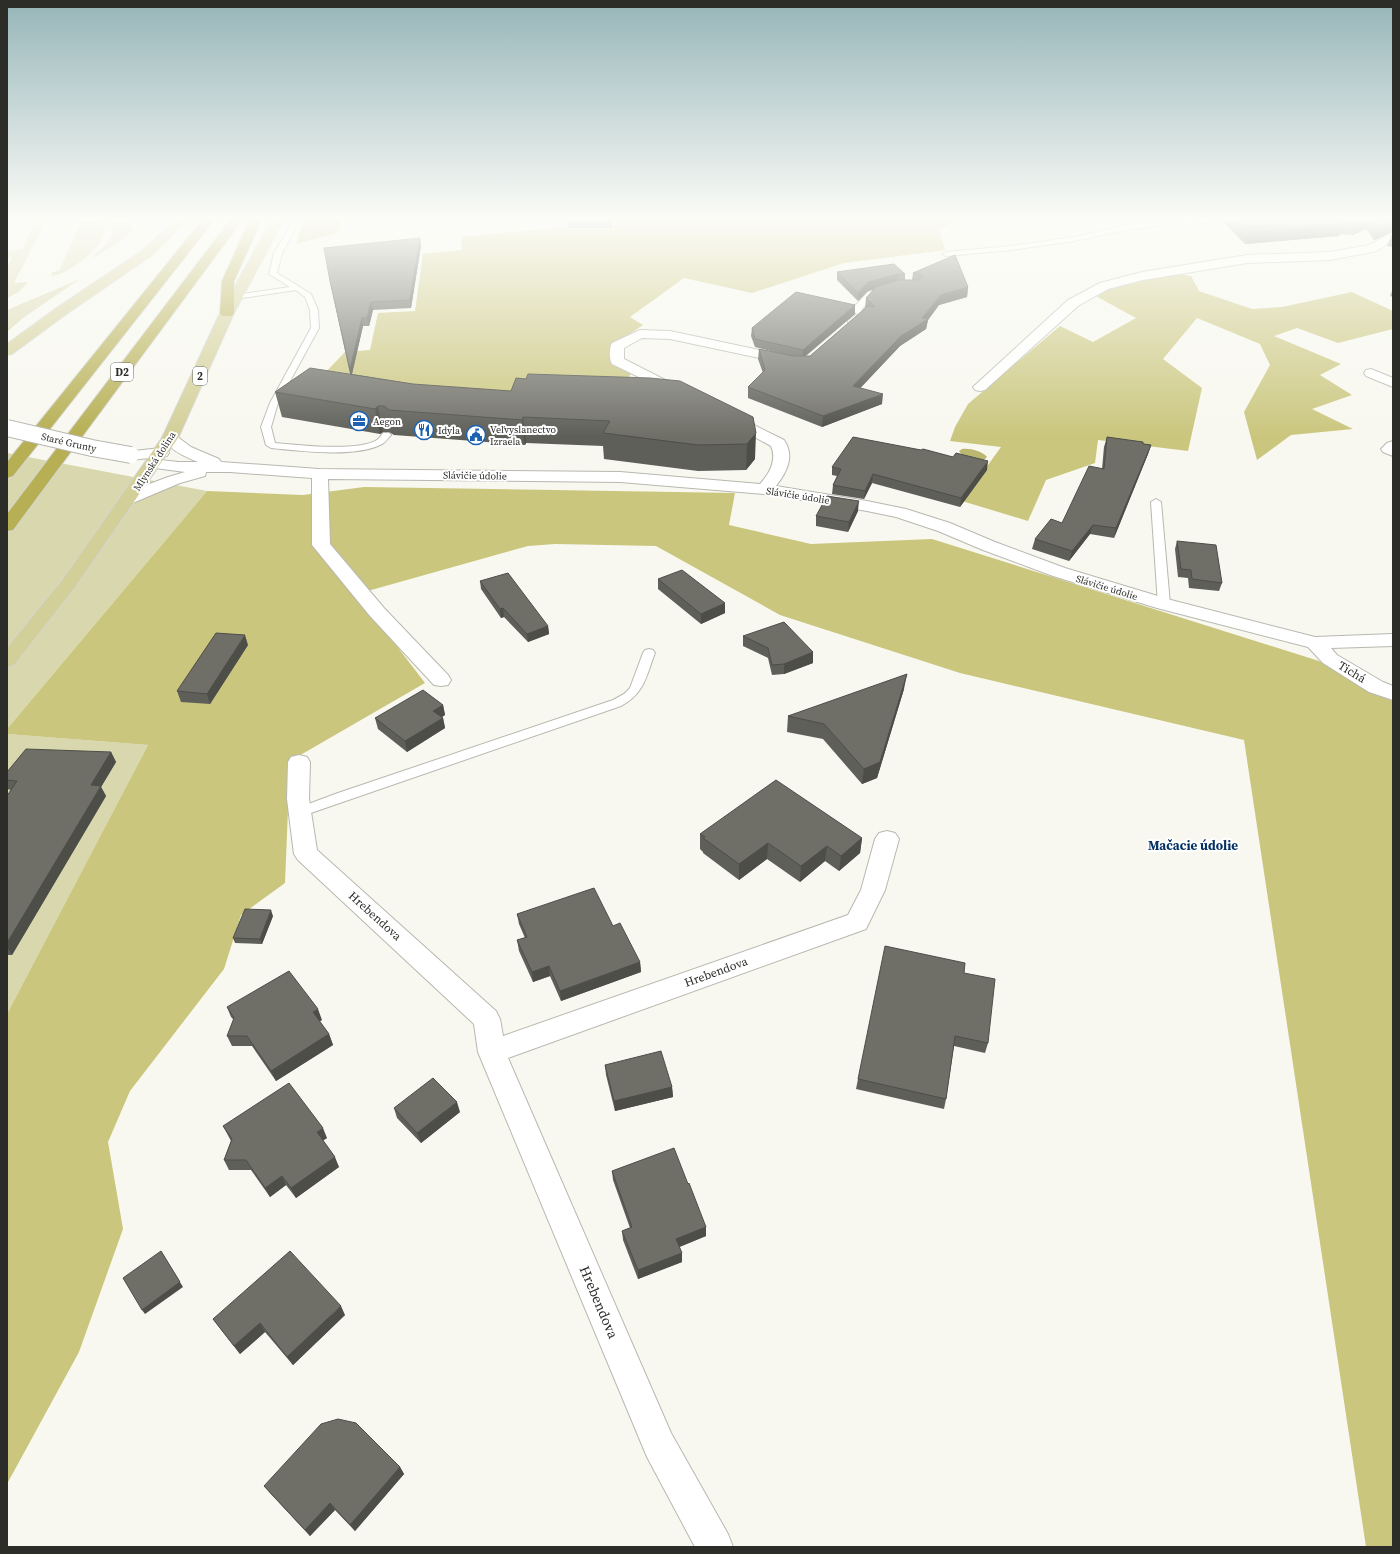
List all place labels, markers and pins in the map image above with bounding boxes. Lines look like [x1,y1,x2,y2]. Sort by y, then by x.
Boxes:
office icon: Aegon [348,410,370,432]
place label: Aegon [373,415,401,428]
restaurant icon: Idyla [413,419,435,441]
place label: Veľvyslanectvo Izraela [490,423,556,448]
place label: Idyla [438,424,461,437]
public building icon: Veľvyslanectvo Izraela [465,424,487,446]

